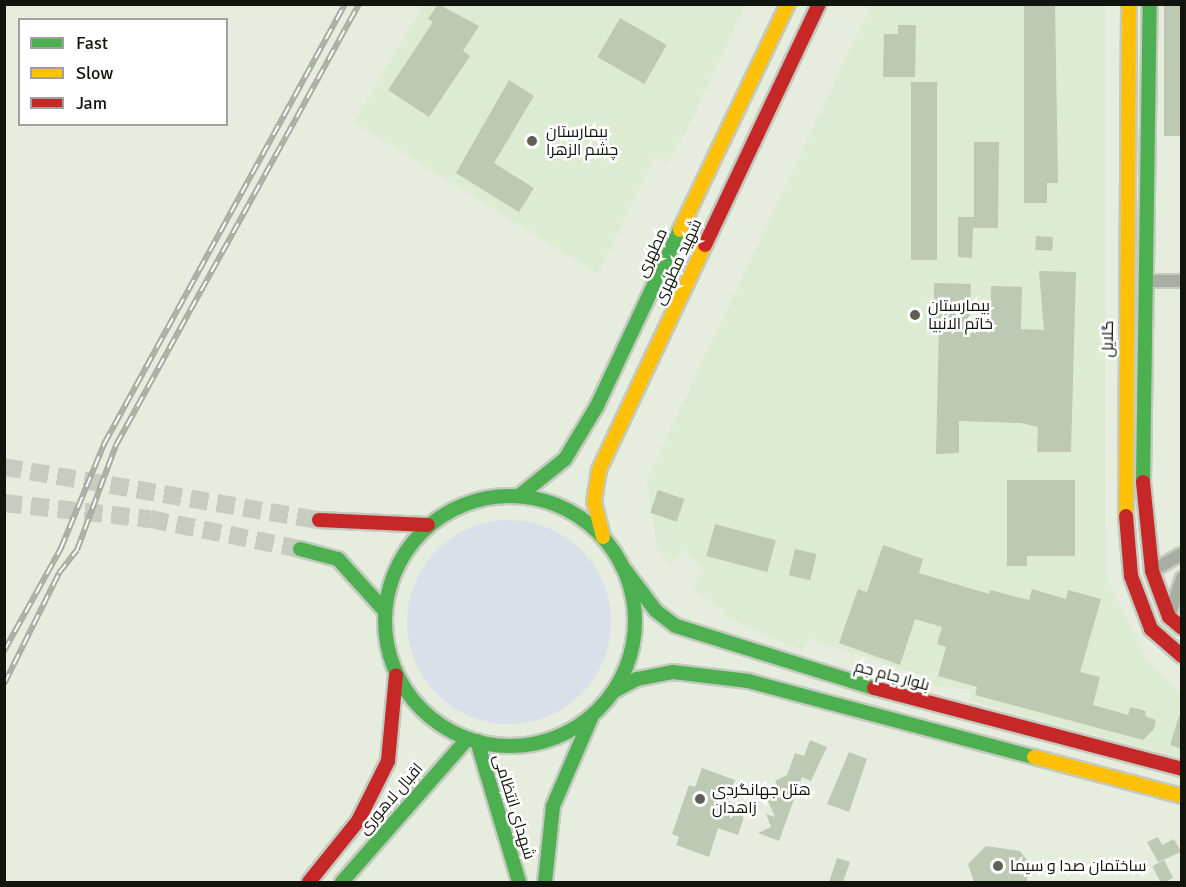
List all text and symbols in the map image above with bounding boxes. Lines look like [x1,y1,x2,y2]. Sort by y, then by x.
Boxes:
legend [18,18,228,126]
text: Fast [76,32,108,54]
text: Slow [76,62,113,84]
text: Jam [76,92,107,114]
place label: بیمارستان چشم الزهرا [546,122,618,160]
marker: بیمارستان چشم الزهرا [523,132,541,150]
street label: شهید مطهری [650,216,706,308]
street label: مطهری [632,225,672,281]
place label: بیمارستان خاتم الانبیا [928,296,993,334]
marker: بیمارستان خاتم الانبیا [906,306,924,324]
street label: گلایل [1098,320,1118,358]
street label: بلوار جام جم [852,657,932,695]
street label: شهدای انتظامی [489,752,539,862]
street label: اقبال لاهوری [355,759,427,839]
place label: هتل جهانگردی زاهدان [712,780,811,818]
marker: هتل جهانگردی زاهدان [693,792,707,806]
place label: ساختمان صدا و سیما [1010,856,1146,876]
marker: ساختمان صدا و سیما [991,859,1005,873]

